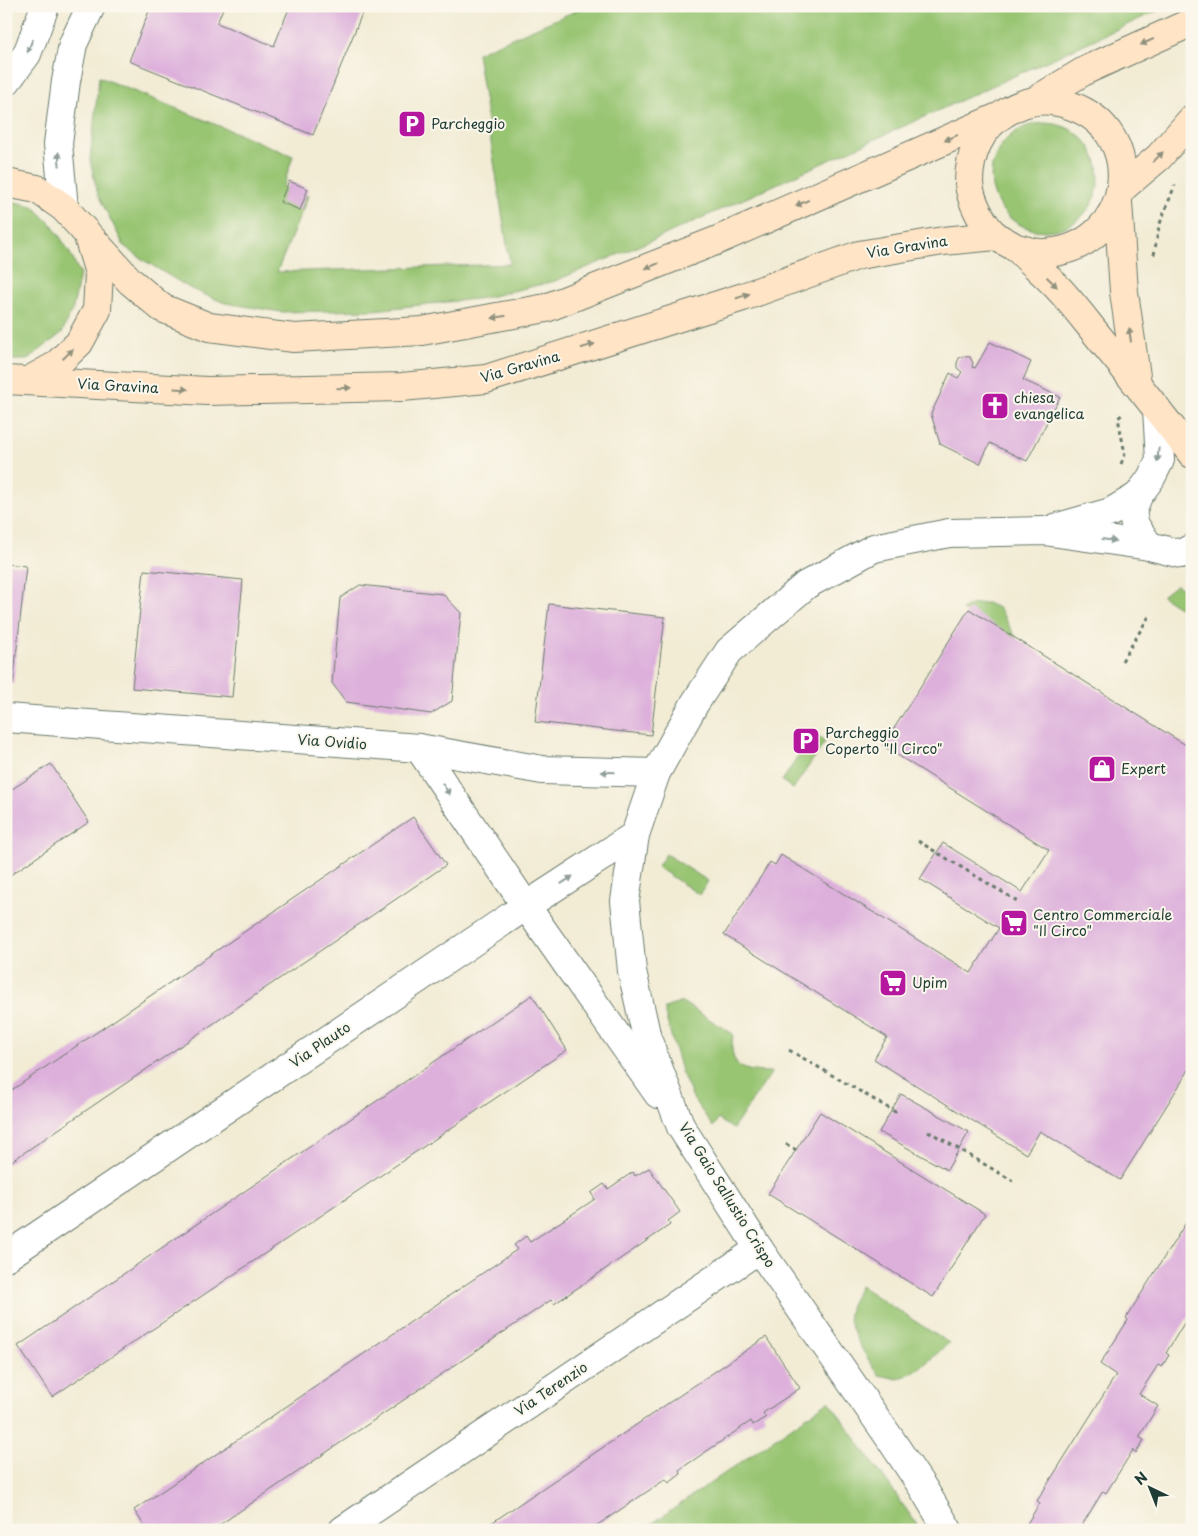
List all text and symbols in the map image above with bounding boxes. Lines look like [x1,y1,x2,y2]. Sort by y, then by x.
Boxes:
one-way arrow [25,39,33,54]
one-way arrow [1140,39,1154,47]
parking icon: Parcheggio [397,109,427,139]
place label: Parcheggio [431,113,505,134]
one-way arrow [944,134,958,142]
one-way arrow [55,151,63,167]
one-way arrow [1152,151,1164,163]
one-way arrow [795,199,809,207]
street label: Via Gravina [865,230,949,263]
one-way arrow [645,263,660,270]
one-way arrow [1045,276,1057,288]
one-way arrow [736,292,751,300]
one-way arrow [490,313,506,321]
one-way arrow [1126,327,1134,343]
one-way arrow [581,342,596,350]
street label: Via Gravina [478,345,562,388]
one-way arrow [62,348,74,360]
street label: Via Gravina [77,373,160,398]
one-way arrow [336,384,352,392]
one-way arrow [174,386,190,394]
place label: chiesa evangelica [1014,387,1085,424]
church icon: chiesa evangelica [980,391,1010,421]
one-way arrow [1154,448,1162,464]
one-way arrow [1102,536,1118,544]
place label: Parcheggio Coperto "Il Circo" [825,722,943,759]
parking icon: Parcheggio Coperto "Il Circo" [791,726,821,756]
street label: Via Ovidio [297,729,368,754]
shop icon: Expert [1087,754,1117,784]
place label: Expert [1121,758,1166,779]
one-way arrow [599,767,615,775]
one-way arrow [441,782,451,795]
one-way arrow [560,875,573,885]
place label: Centro Commerciale "Il Circo" [1033,904,1173,941]
supermarket icon: Centro Commerciale "Il Circo" [999,908,1029,938]
supermarket icon: Upim [878,968,908,998]
place label: Upim [912,972,947,993]
street label: Via Plauto [285,1016,355,1073]
street label: Via Gaio Sallustio Crispo [674,1118,781,1272]
street label: Via Terenzio [510,1356,592,1421]
north arrow [1126,1464,1176,1514]
text: N [1130,1467,1152,1490]

